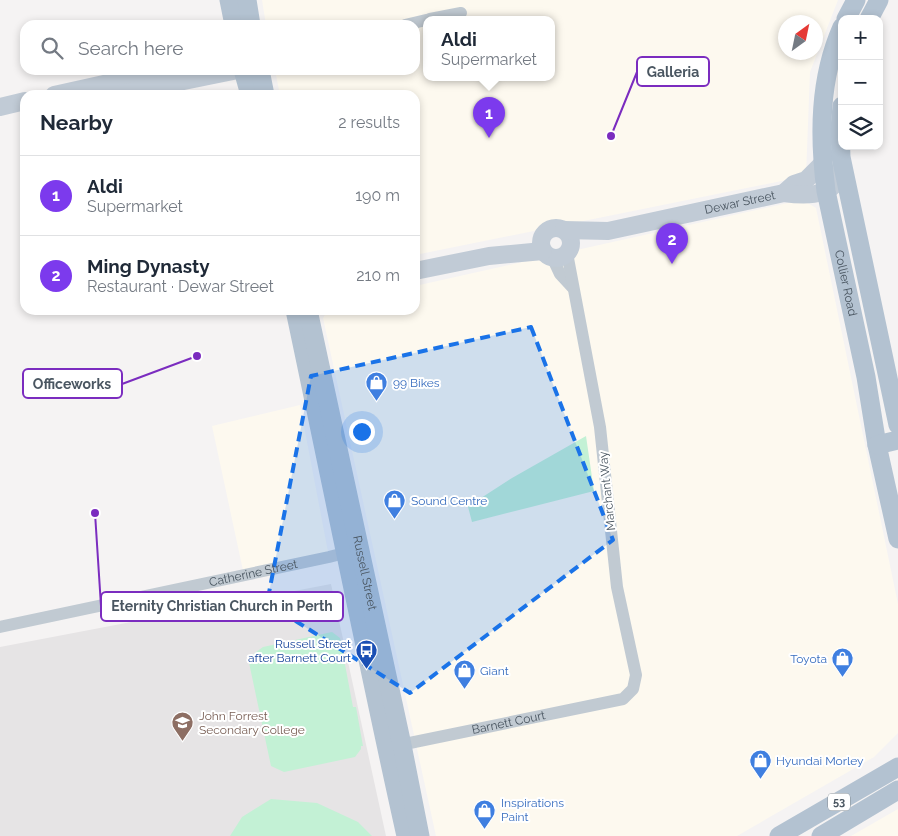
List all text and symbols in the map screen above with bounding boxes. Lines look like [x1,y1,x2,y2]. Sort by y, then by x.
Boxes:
north arrow [778,15,823,60]
map controls [838,15,883,150]
button: + [838,15,883,60]
popup [423,16,555,81]
search box [20,20,420,75]
text: Aldi [441,28,477,50]
icon: search [38,34,66,62]
text: Search here [78,37,184,59]
text: Supermarket [441,50,537,69]
callout: Galleria [637,57,709,86]
button: − [838,60,883,105]
text: Galleria [647,64,699,80]
pin: 1 [473,97,505,138]
button: layers [838,105,883,150]
text: Nearby [40,110,113,135]
text: 2 results [338,113,400,132]
text: Aldi [87,175,123,197]
text: 1 [52,186,60,205]
text: 190 m [355,186,400,205]
street label: Dewar Street [703,188,777,217]
text: Supermarket [87,197,183,216]
pin: 2 [656,223,688,264]
street label: Collier Road [832,249,860,317]
text: Ming Dynasty [87,255,210,277]
text: 2 [51,266,61,285]
text: 210 m [356,266,400,285]
text: Restaurant · Dewar Street [87,277,274,296]
callout: Officeworks [23,369,122,398]
shop icon: 99 Bikes [365,371,389,402]
text: Officeworks [33,376,111,392]
place label: 99 Bikes [393,376,440,390]
your location [349,419,375,445]
street label: Marchant Way [596,450,618,531]
shop icon: Sound Centre [383,489,407,520]
place label: Sound Centre [411,494,487,508]
street label: Russell Street [350,534,380,612]
street label: Catherine Street [208,557,299,589]
callout: Eternity Christian Church in Perth [101,592,343,621]
text: Eternity Christian Church in Perth [111,598,333,614]
place label: Russell Street after Barnett Court [248,637,351,665]
bus stop icon: Russell Street after Barnett Court [355,639,379,670]
shop icon: Toyota [831,647,855,678]
place label: Toyota [790,652,827,666]
shop icon: Giant [452,659,476,690]
place label: Giant [480,664,509,678]
street label: Barnett Court [471,708,547,737]
place label: John Forrest Secondary College [199,709,305,737]
school or university icon: John Forrest Secondary College [171,711,195,742]
shop icon: Hyundai Morley [748,749,772,780]
place label: Hyundai Morley [776,754,864,768]
road number: 53 [828,794,850,810]
place label: Inspirations Paint [501,796,564,824]
shop icon: Inspirations Paint [473,798,497,829]

